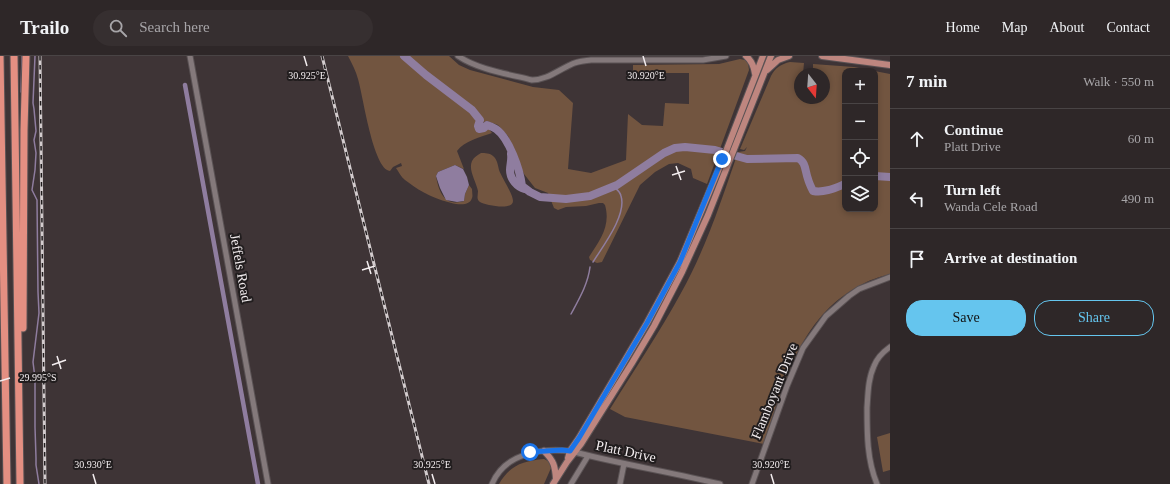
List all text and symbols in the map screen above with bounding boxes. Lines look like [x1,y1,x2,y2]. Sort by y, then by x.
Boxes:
search box [93,10,373,46]
text: Trailo [20,17,69,38]
icon: search [107,17,129,39]
text: Search here [139,19,210,35]
text: Home [946,20,980,35]
text: Map [1002,20,1027,35]
text: About [1049,20,1084,35]
text: Contact [1106,20,1150,35]
north arrow [794,68,830,104]
map controls [842,68,878,212]
button: + [842,68,878,104]
text: 30.925°E [288,70,326,81]
text: 30.920°E [627,70,665,81]
text: 7 min [906,72,947,91]
text: Walk · 550 m [1083,74,1154,89]
button: − [842,104,878,140]
text: Continue [944,122,1003,138]
icon: ahead [906,128,928,150]
text: 60 m [1128,131,1154,146]
text: Platt Drive [944,139,1001,154]
button: locate [842,140,878,176]
route end [713,150,731,168]
button: layers [842,176,878,212]
text: Turn left [944,182,1001,198]
icon: left [906,188,928,210]
text: 490 m [1121,191,1154,206]
text: Wanda Cele Road [944,199,1038,214]
street label: Jeffels Road [227,233,254,304]
icon: arrive [906,248,928,270]
text: Arrive at destination [944,250,1077,266]
button: Save [906,300,1026,336]
button: Share [1034,300,1154,336]
street label: Flamboyant Drive [748,341,801,441]
text: 29.995°S [19,372,57,383]
street label: Platt Drive [594,438,657,465]
route start [521,443,539,461]
text: 30.930°E [74,459,112,470]
text: 30.925°E [413,459,451,470]
text: 30.920°E [752,459,790,470]

